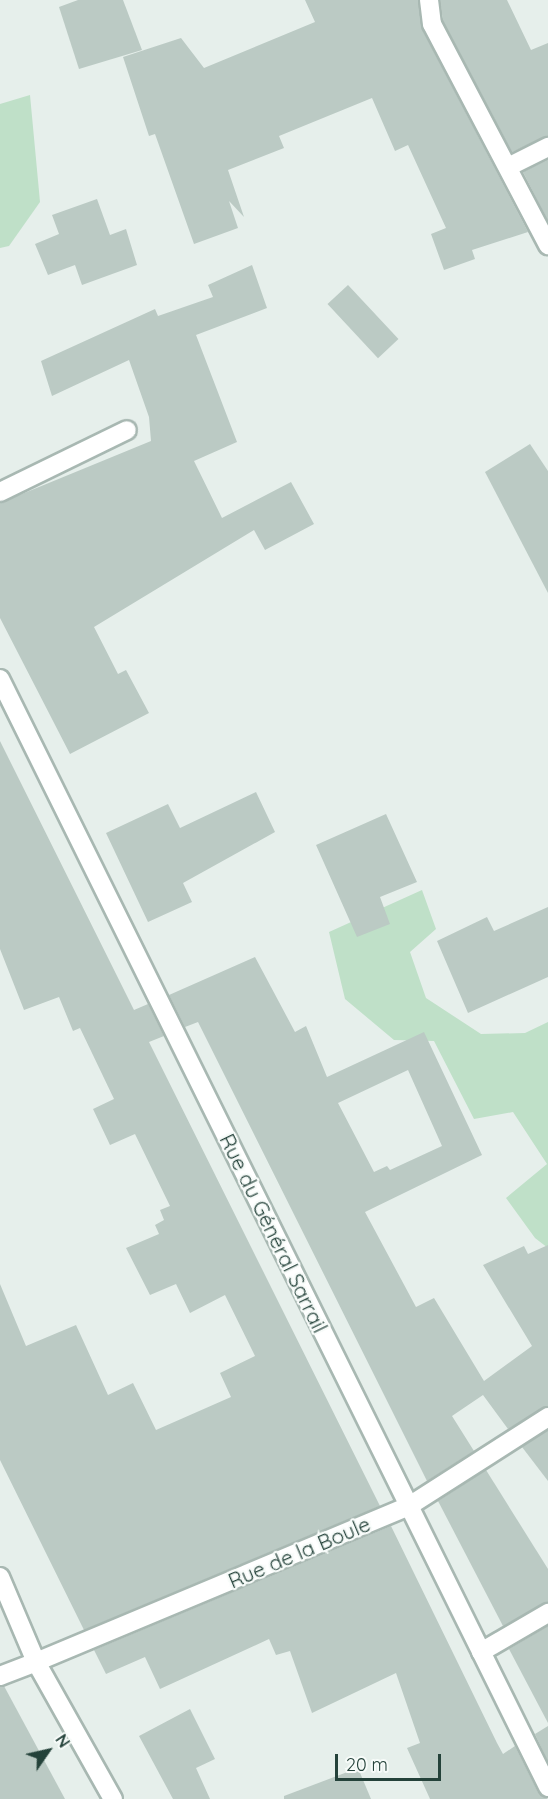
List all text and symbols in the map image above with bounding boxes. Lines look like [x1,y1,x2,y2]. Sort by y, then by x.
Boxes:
street label: Rue du Général Sarrail [215,1129,333,1337]
street label: Rue de la Boule [224,1511,374,1593]
north arrow [18,1721,78,1781]
text: N [51,1730,74,1751]
scale bar [338,1742,444,1780]
text: 20 m [346,1753,388,1776]

